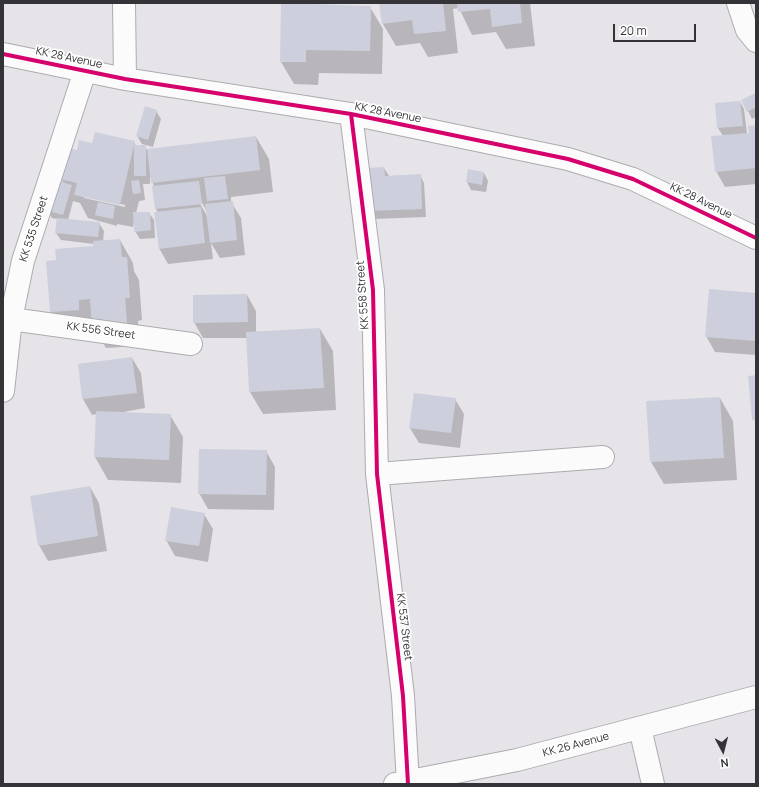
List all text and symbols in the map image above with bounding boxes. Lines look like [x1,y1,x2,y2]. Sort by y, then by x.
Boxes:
scale bar [615,16,698,42]
text: 20 m [620,22,647,39]
street label: KK 28 Avenue [34,44,104,72]
street label: KK 28 Avenue [353,100,423,126]
street label: KK 28 Avenue [668,180,734,222]
street label: KK 535 Street [17,194,51,264]
street label: KK 558 Street [354,260,372,330]
street label: KK 556 Street [66,320,136,342]
street label: KK 537 Street [393,593,415,661]
street label: KK 26 Avenue [541,730,611,760]
north arrow [703,731,743,771]
text: N [720,755,729,771]

